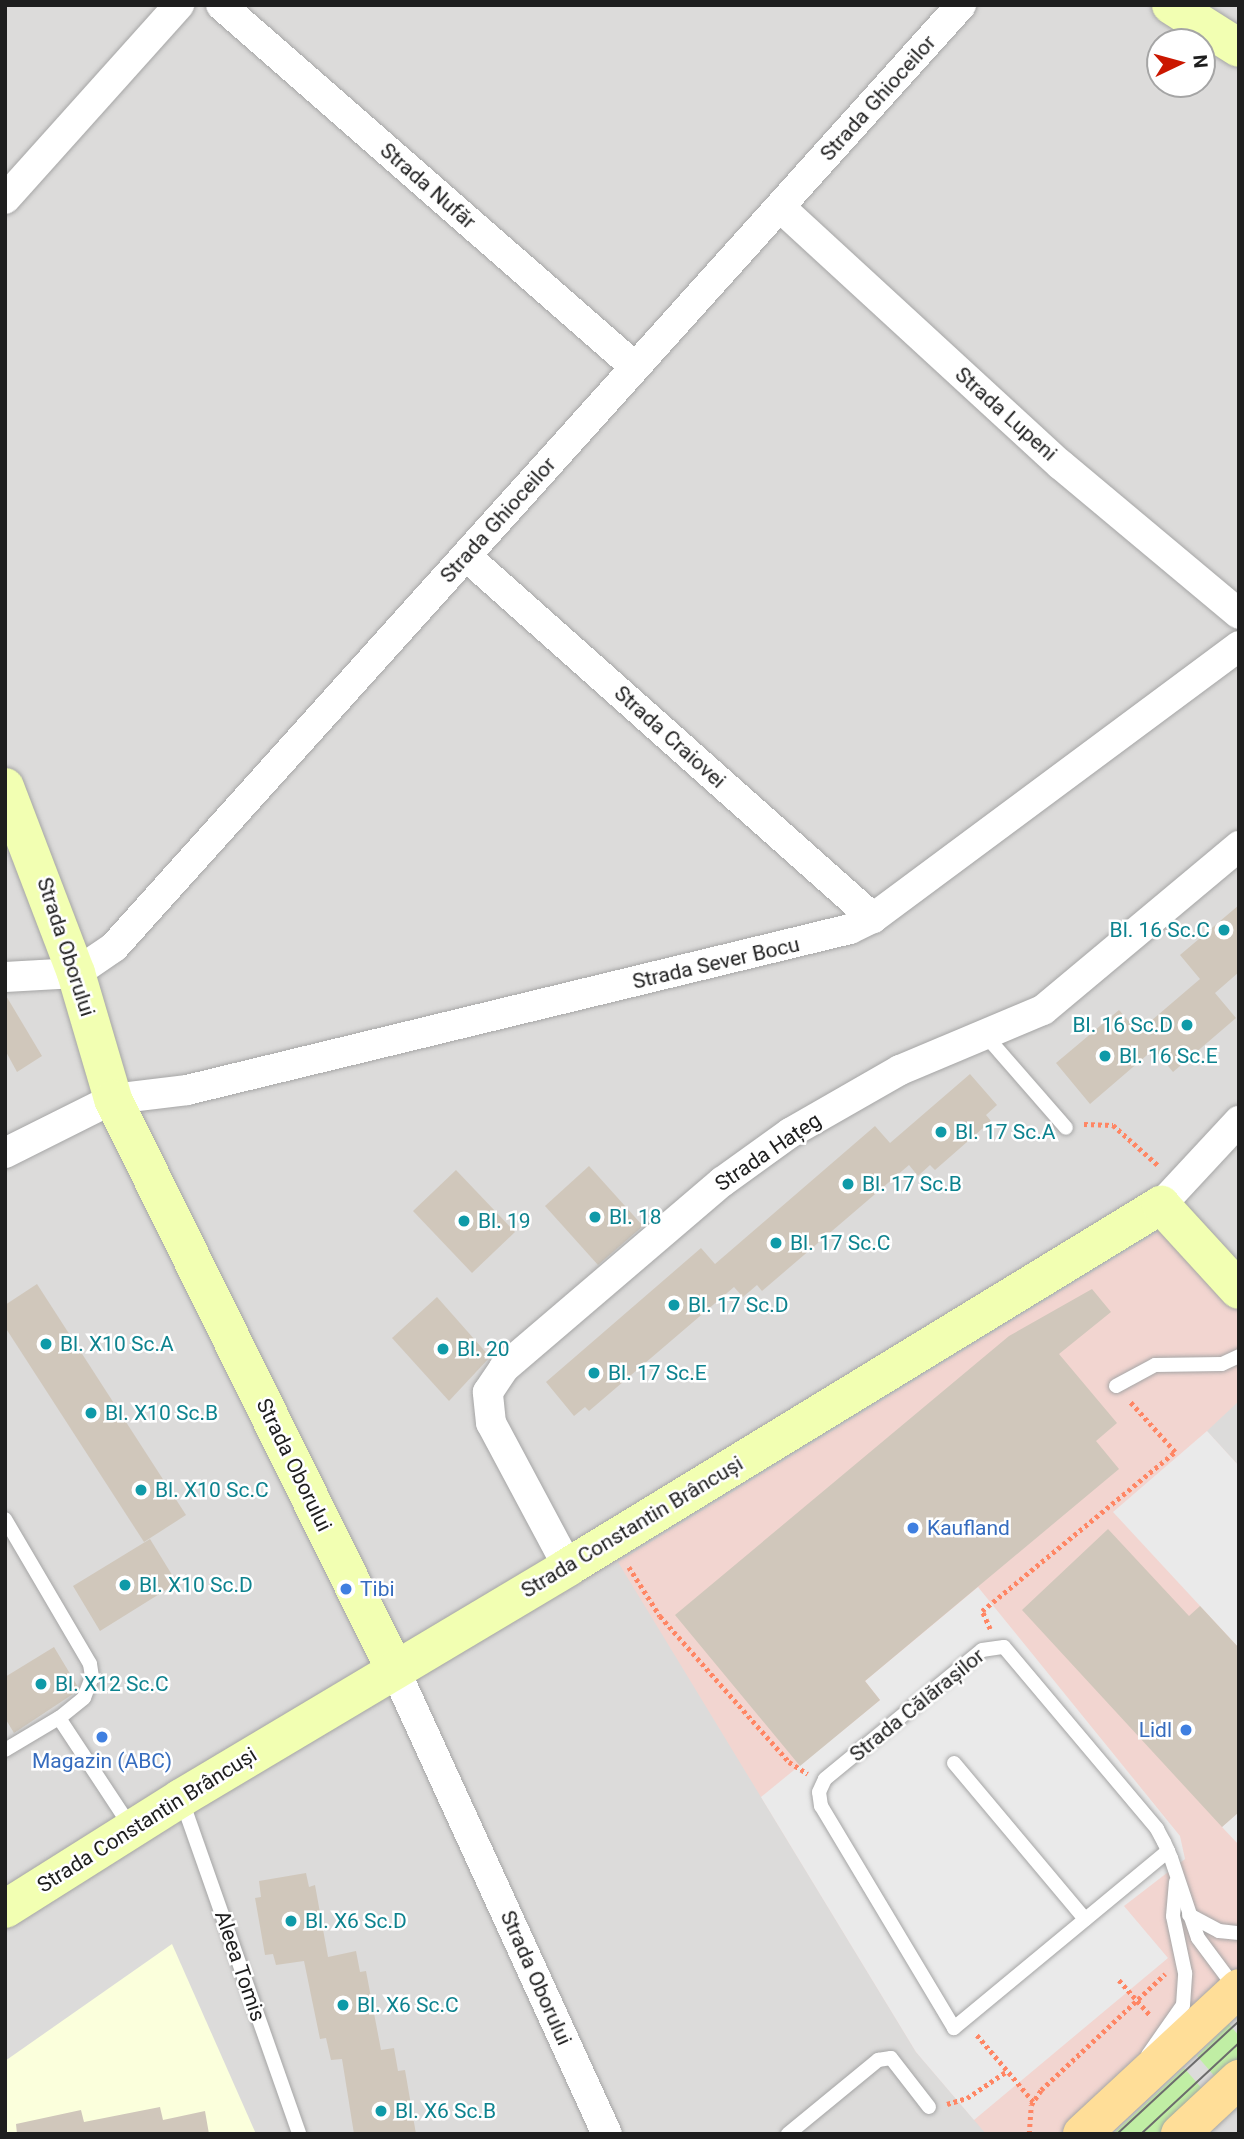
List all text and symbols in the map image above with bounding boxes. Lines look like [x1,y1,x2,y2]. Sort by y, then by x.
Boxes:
north arrow [1146,28,1216,98]
street label: Strada Ghioceilor [815,30,941,166]
text: N [1188,54,1212,69]
street label: Strada Nufăr [375,138,481,234]
street label: Strada Lupeni [950,362,1062,466]
street label: Strada Ghioceilor [435,452,561,588]
street label: Strada Craiovei [609,680,731,794]
street label: Strada Oborului [32,874,100,1020]
place label: Bl. 16 Sc.C [1110,917,1210,943]
marker: Bl. 16 Sc.C [1216,922,1232,938]
street label: Strada Sever Bocu [630,932,802,994]
place label: Bl. 16 Sc.D [1072,1012,1173,1038]
marker: Bl. 16 Sc.D [1179,1017,1195,1033]
place label: Bl. 16 Sc.E [1119,1043,1218,1069]
marker: Bl. 16 Sc.E [1097,1048,1113,1064]
street label: Strada Hațeg [710,1107,826,1197]
place label: Bl. 17 Sc.A [955,1119,1055,1145]
marker: Bl. 17 Sc.A [933,1124,949,1140]
place label: Bl. 17 Sc.B [862,1171,962,1197]
marker: Bl. 17 Sc.B [840,1176,856,1192]
place label: Bl. 18 [609,1204,662,1230]
place label: Bl. 19 [478,1208,531,1234]
marker: Bl. 18 [587,1209,603,1225]
marker: Bl. 19 [456,1213,472,1229]
place label: Bl. 17 Sc.C [790,1230,890,1256]
marker: Bl. 17 Sc.C [768,1235,784,1251]
place label: Bl. 17 Sc.D [688,1292,789,1318]
marker: Bl. 17 Sc.D [666,1297,682,1313]
place label: Bl. X10 Sc.A [60,1331,174,1357]
marker: Bl. X10 Sc.A [38,1336,54,1352]
place label: Bl. 20 [457,1336,510,1362]
marker: Bl. 20 [435,1341,451,1357]
place label: Bl. 17 Sc.E [608,1360,707,1386]
marker: Bl. 17 Sc.E [586,1365,602,1381]
street label: Strada Oborului [251,1394,337,1536]
place label: Bl. X10 Sc.B [105,1400,218,1426]
marker: Bl. X10 Sc.B [83,1405,99,1421]
street label: Strada Constantin Brâncuși [517,1451,747,1603]
place label: Bl. X10 Sc.C [155,1477,269,1503]
marker: Bl. X10 Sc.C [133,1482,149,1498]
place label: Kaufland [927,1515,1010,1541]
marker: Kaufland [905,1520,921,1536]
place label: Bl. X10 Sc.D [139,1572,253,1598]
place label: Tibi [360,1576,395,1602]
marker: Bl. X10 Sc.D [117,1577,133,1593]
marker: Tibi [338,1581,354,1597]
street label: Strada Călărașilor [845,1643,989,1767]
place label: Bl. X12 Sc.C [55,1671,169,1697]
marker: Bl. X12 Sc.C [33,1676,49,1692]
place label: Lidl [1139,1717,1172,1743]
marker: Lidl [1178,1722,1194,1738]
marker: Magazin (ABC) [94,1729,110,1745]
street label: Strada Constantin Brâncuși [33,1742,261,1898]
place label: Magazin (ABC) [32,1748,172,1774]
street label: Aleea Tomis [209,1907,271,2025]
street label: Strada Oborului [495,1907,577,2049]
place label: Bl. X6 Sc.D [305,1908,407,1934]
marker: Bl. X6 Sc.D [283,1913,299,1929]
place label: Bl. X6 Sc.C [357,1992,459,2018]
marker: Bl. X6 Sc.C [335,1997,351,2013]
place label: Bl. X6 Sc.B [395,2098,496,2124]
marker: Bl. X6 Sc.B [373,2103,389,2119]

